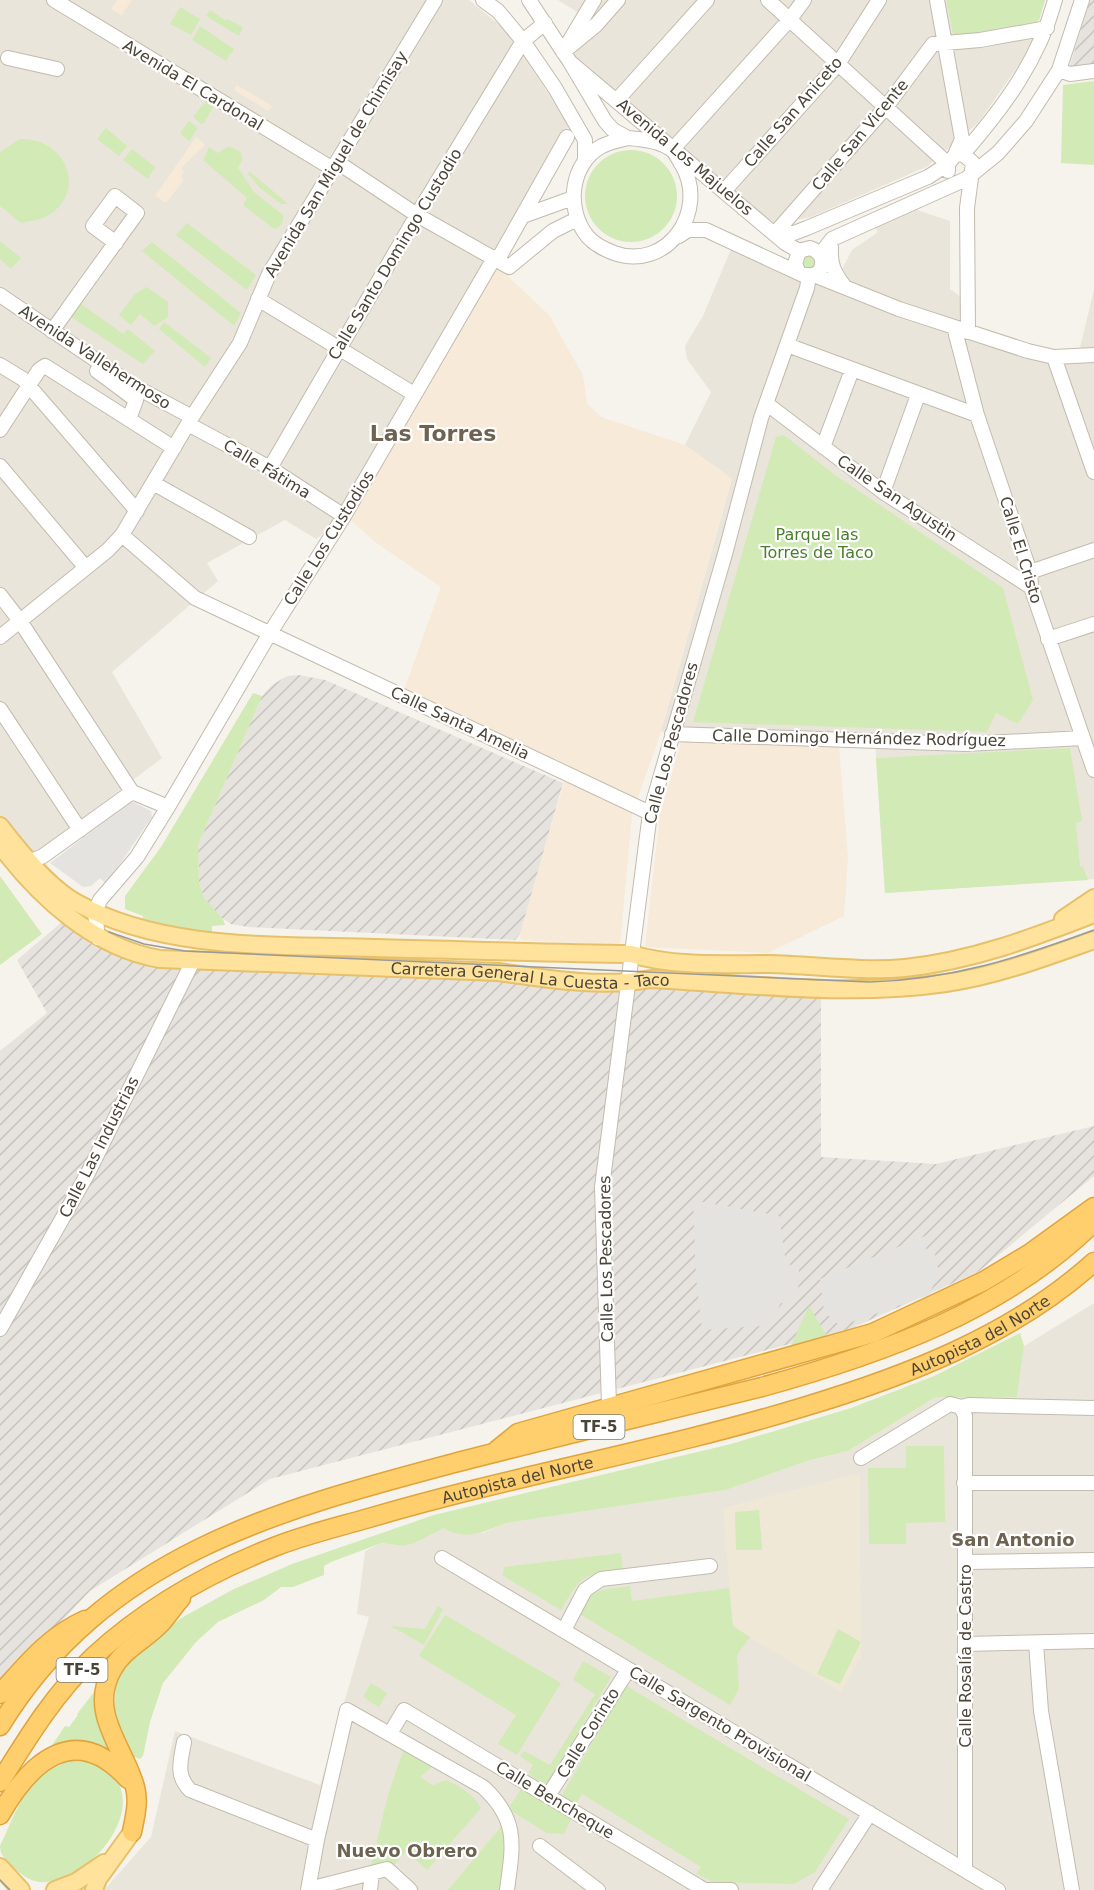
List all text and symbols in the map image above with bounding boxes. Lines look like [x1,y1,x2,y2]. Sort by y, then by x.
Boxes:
street label: Avenida El Cardonal [119,36,267,134]
street label: Avenida San Miguel de Chimisay [261,47,411,281]
street label: Calle San Aniceto [740,53,846,171]
street label: Calle San Vicente [808,75,912,195]
street label: Avenida Los Majuelos [613,95,757,219]
street label: Calle Santo Domingo Custodio [324,145,466,363]
street label: Avenida Vallehermoso [16,301,174,413]
district label: Las Torres [370,421,496,446]
street label: Calle Fátima [220,436,314,502]
street label: Calle San Agustìn [833,451,961,545]
street label: Calle Los Custodios [280,467,378,609]
street label: Calle El Cristo [996,494,1046,606]
park label: Parque las Torres de Taco [759,525,874,562]
street label: Calle Los Pescadores [640,660,702,826]
street label: Calle Santa Amelia [387,682,533,764]
street label: Calle Domingo Hernández Rodríguez [712,726,1006,750]
street label: Carretera General La Cuesta - Taco [390,958,670,992]
street label: Calle Las Industrias [55,1073,143,1221]
street label: Calle Los Pescadores [595,1175,617,1343]
street label: Autopista del Norte [907,1291,1053,1379]
road number: TF-5 [574,1415,624,1439]
street label: Autopista del Norte [440,1452,595,1507]
district label: San Antonio [951,1529,1075,1550]
street label: Calle Rosalía de Castro [956,1564,975,1748]
road number: TF-5 [56,1658,107,1682]
street label: Calle Sargento Provisional [626,1662,814,1786]
street label: Calle Corinto [553,1684,623,1782]
street label: Calle Bencheque [492,1757,618,1843]
district label: Nuevo Obrero [337,1840,477,1861]

